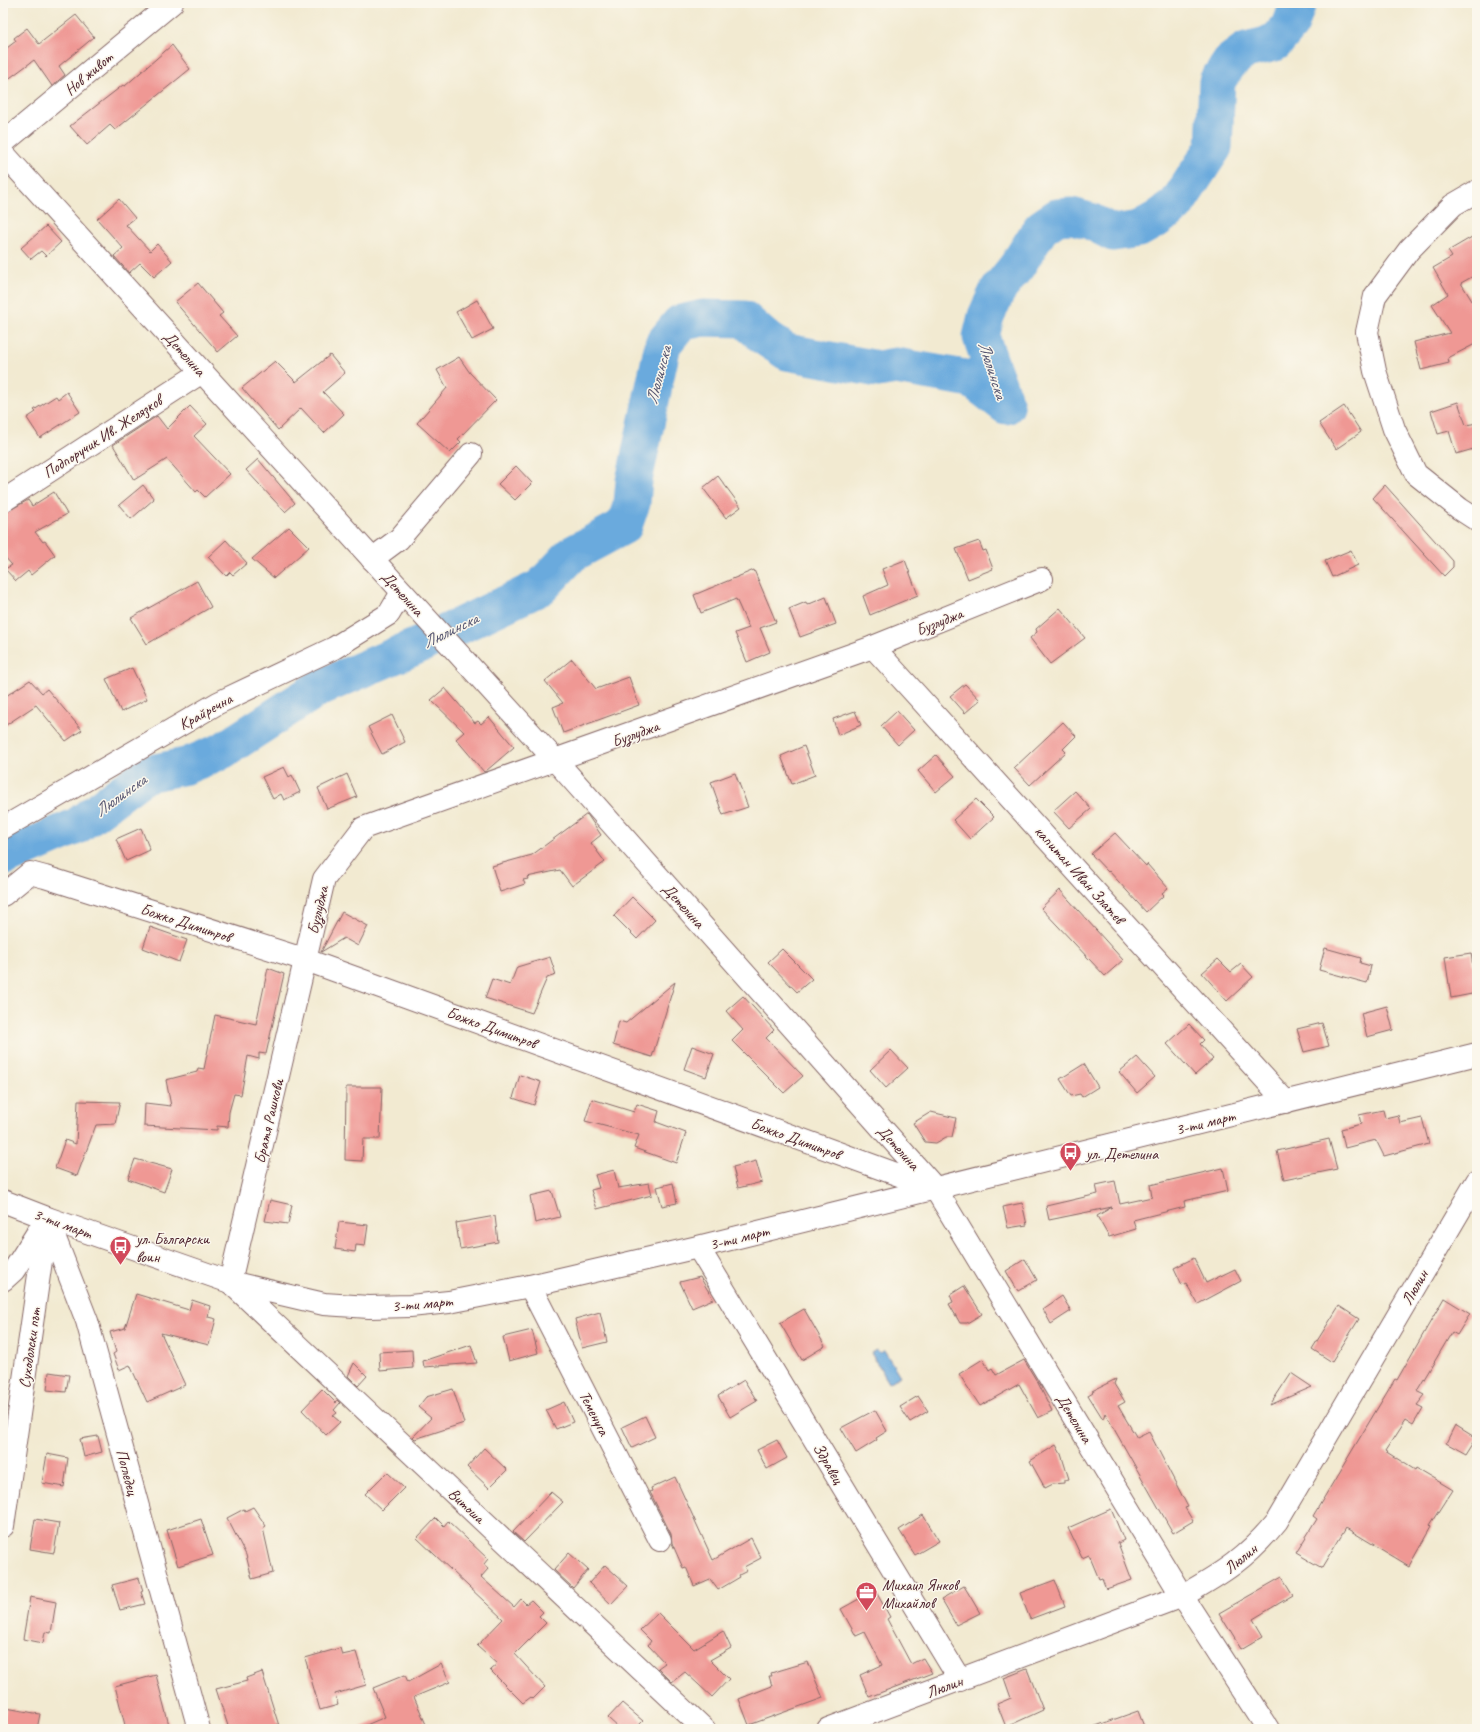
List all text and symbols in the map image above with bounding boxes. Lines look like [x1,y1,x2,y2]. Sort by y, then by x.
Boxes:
street label: Нов живот [60,46,118,100]
street label: Детелина [159,327,210,381]
water label: Люлинска [973,339,1012,403]
water label: Люлинска [641,342,677,406]
street label: Подпоручик Ив. Желязков [39,389,169,483]
street label: Детелина [377,567,428,621]
street label: Бузлуджа [913,603,967,640]
water label: Люлинска [419,607,483,653]
street label: Крайречна [175,688,237,735]
street label: Бузлуджа [609,716,663,752]
water label: Люлинска [90,768,152,821]
street label: капитан Иван Златев [1030,821,1131,930]
street label: Детелина [658,879,709,933]
street label: Бузлуджа [303,883,334,936]
street label: Божко Димитров [138,899,236,948]
street label: Божко Димитров [444,1002,542,1054]
street label: Братя Рашкови [250,1076,289,1165]
street label: 3-ти март [1174,1106,1239,1140]
street label: Божко Димитров [748,1113,846,1165]
street label: Детелина [873,1121,924,1175]
bus stop icon: ул. Детелина [1057,1140,1083,1173]
place label: ул. Детелина [1085,1144,1159,1164]
street label: 3-ти март [31,1204,96,1244]
street label: 3-ти март [708,1221,773,1255]
place label: ул. Български воин [135,1229,210,1267]
bus stop icon: ул. Български воин [107,1234,133,1267]
street label: Люлин [1397,1265,1434,1309]
street label: 3-ти март [391,1291,455,1317]
street label: Суходолски път [14,1305,46,1389]
street label: Теменуга [574,1388,614,1440]
street label: Детелина [1052,1390,1097,1448]
street label: Здравец [808,1439,849,1489]
street label: Погледец [111,1447,143,1499]
street label: Витоша [444,1484,490,1529]
street label: Люлин [1220,1538,1263,1578]
place label: Михаил Янков Михайлов [882,1575,961,1613]
office icon: Михаил Янков Михайлов [854,1580,880,1613]
street label: Люлин [924,1671,967,1703]

